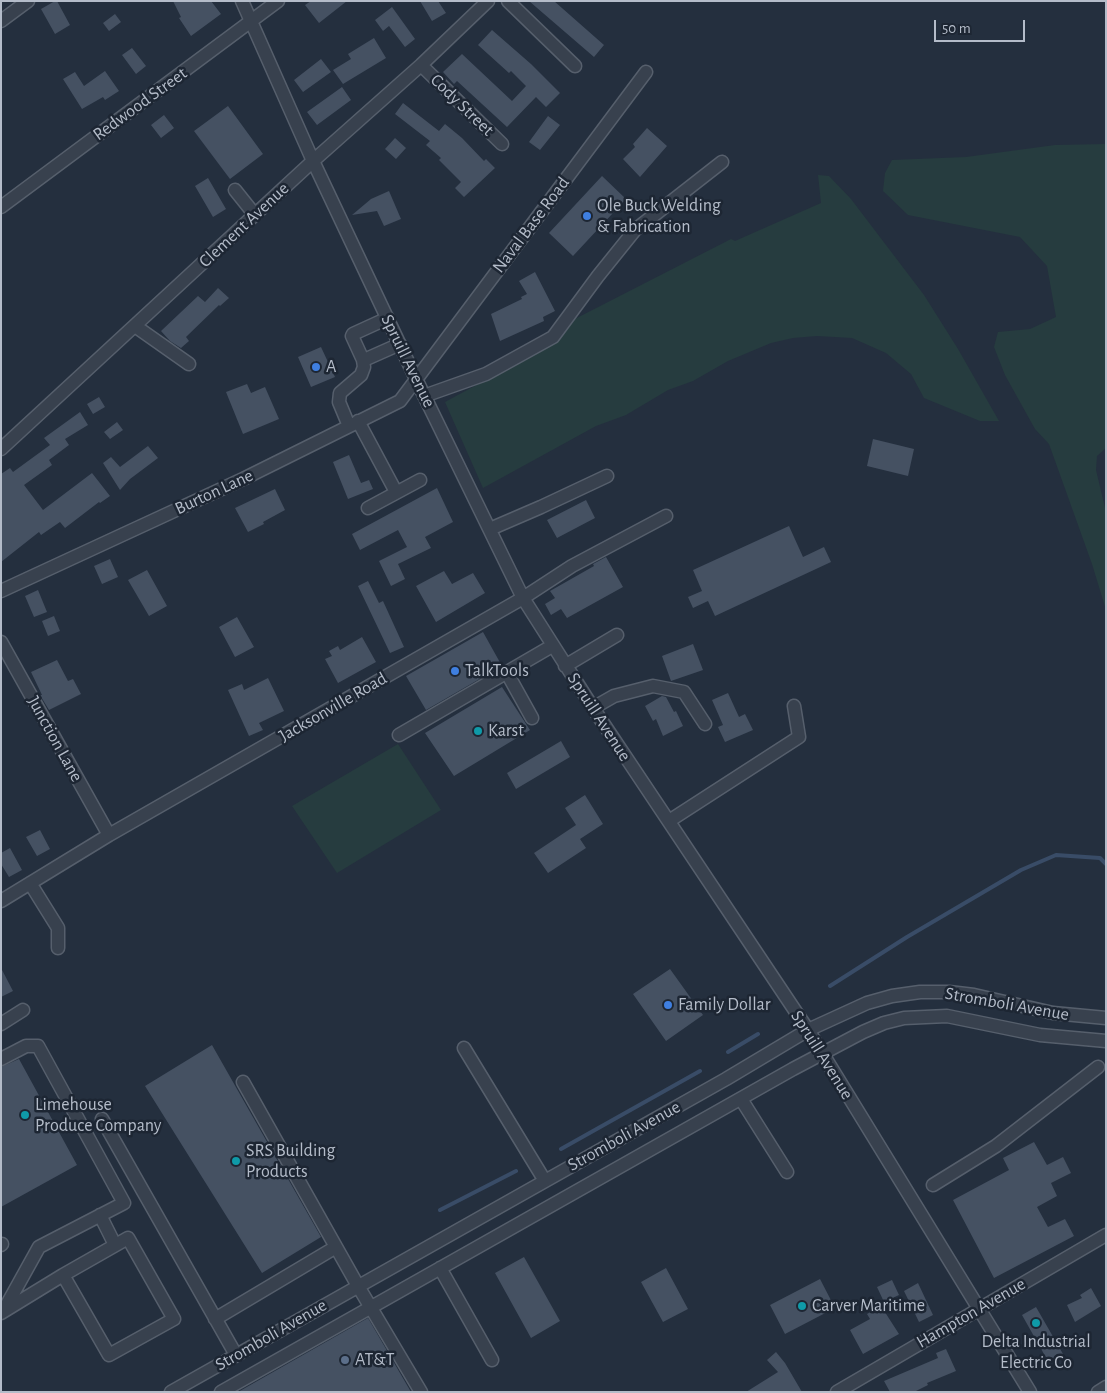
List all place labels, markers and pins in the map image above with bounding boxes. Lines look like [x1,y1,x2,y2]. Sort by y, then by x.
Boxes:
place label: Ole Buck Welding & Fabrication [597,195,721,238]
marker: Ole Buck Welding & Fabrication [581,210,593,222]
place label: A [326,356,336,378]
marker: A [310,361,322,373]
place label: TalkTools [465,660,529,682]
marker: TalkTools [449,665,461,677]
place label: Karst [488,720,524,742]
marker: Karst [472,725,484,737]
place label: Family Dollar [678,994,771,1016]
marker: Family Dollar [662,999,674,1011]
place label: Limehouse Produce Company [35,1094,161,1136]
marker: Limehouse Produce Company [19,1109,31,1121]
place label: SRS Building Products [246,1140,335,1182]
marker: SRS Building Products [230,1155,242,1167]
place label: Carver Maritime [812,1295,925,1317]
marker: Carver Maritime [796,1300,808,1312]
marker: Delta Industrial Electric Co [1030,1317,1042,1329]
place label: Delta Industrial Electric Co [981,1331,1091,1374]
place label: AT&T [355,1349,395,1371]
marker: AT&T [339,1354,351,1366]

